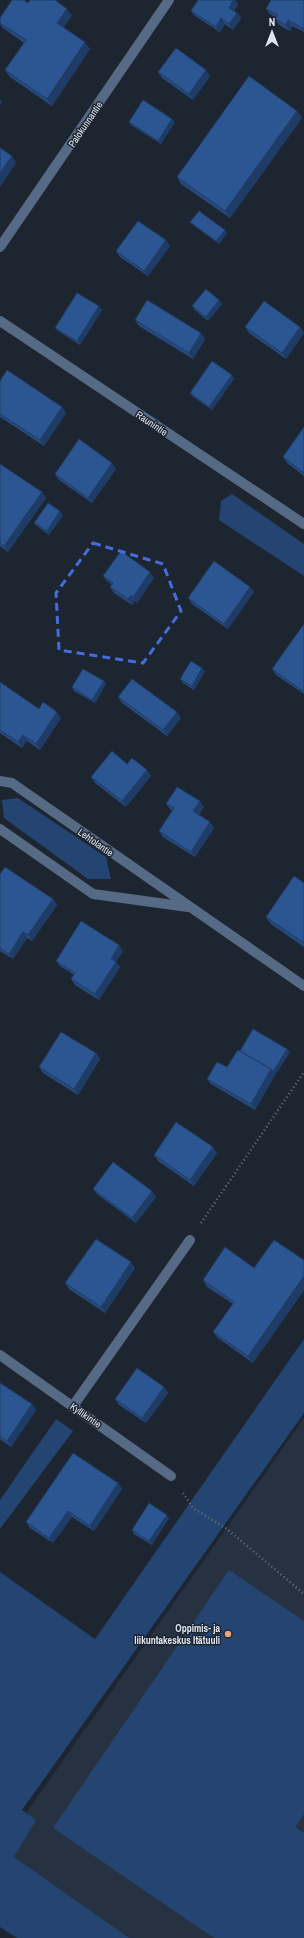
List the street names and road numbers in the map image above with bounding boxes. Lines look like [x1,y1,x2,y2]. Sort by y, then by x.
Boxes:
street label: Palokunnantie [65,99,106,150]
street label: Raunintie [133,408,170,439]
street label: Lehtolantie [75,825,116,860]
street label: Kyllikintie [67,1400,104,1431]

